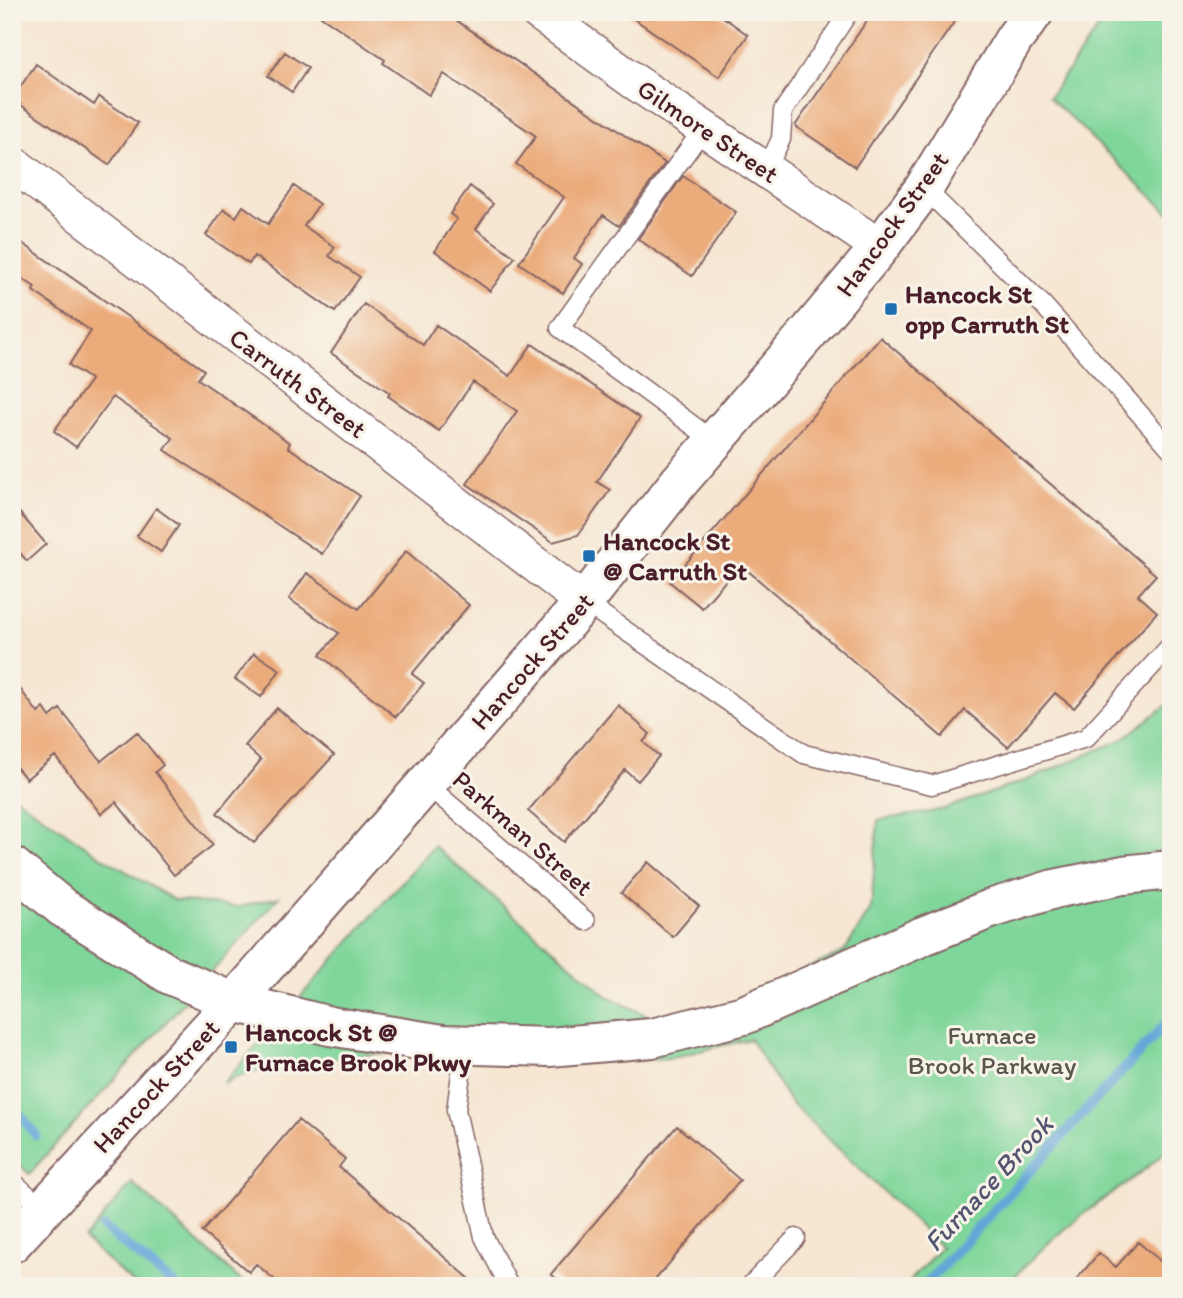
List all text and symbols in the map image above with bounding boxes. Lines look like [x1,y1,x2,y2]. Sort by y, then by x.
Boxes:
street label: Gilmore Street [631,72,785,190]
street label: Hancock Street [829,145,956,303]
place label: Hancock St opp Carruth St [905,278,1069,340]
marker: Hancock St opp Carruth St [883,301,899,317]
street label: Carruth Street [223,321,373,445]
place label: Hancock St @ Carruth St [603,525,747,587]
marker: Hancock St @ Carruth St [581,548,597,564]
street label: Hancock Street [464,585,601,736]
street label: Parkman Street [446,763,600,903]
street label: Hancock Street [86,1012,226,1160]
place label: Hancock St @ Furnace Brook Pkwy [245,1016,472,1078]
park label: Furnace Brook Parkway [908,1019,1076,1081]
marker: Hancock St @ Furnace Brook Pkwy [223,1039,239,1055]
water label: Furnace Brook [916,1106,1061,1258]

